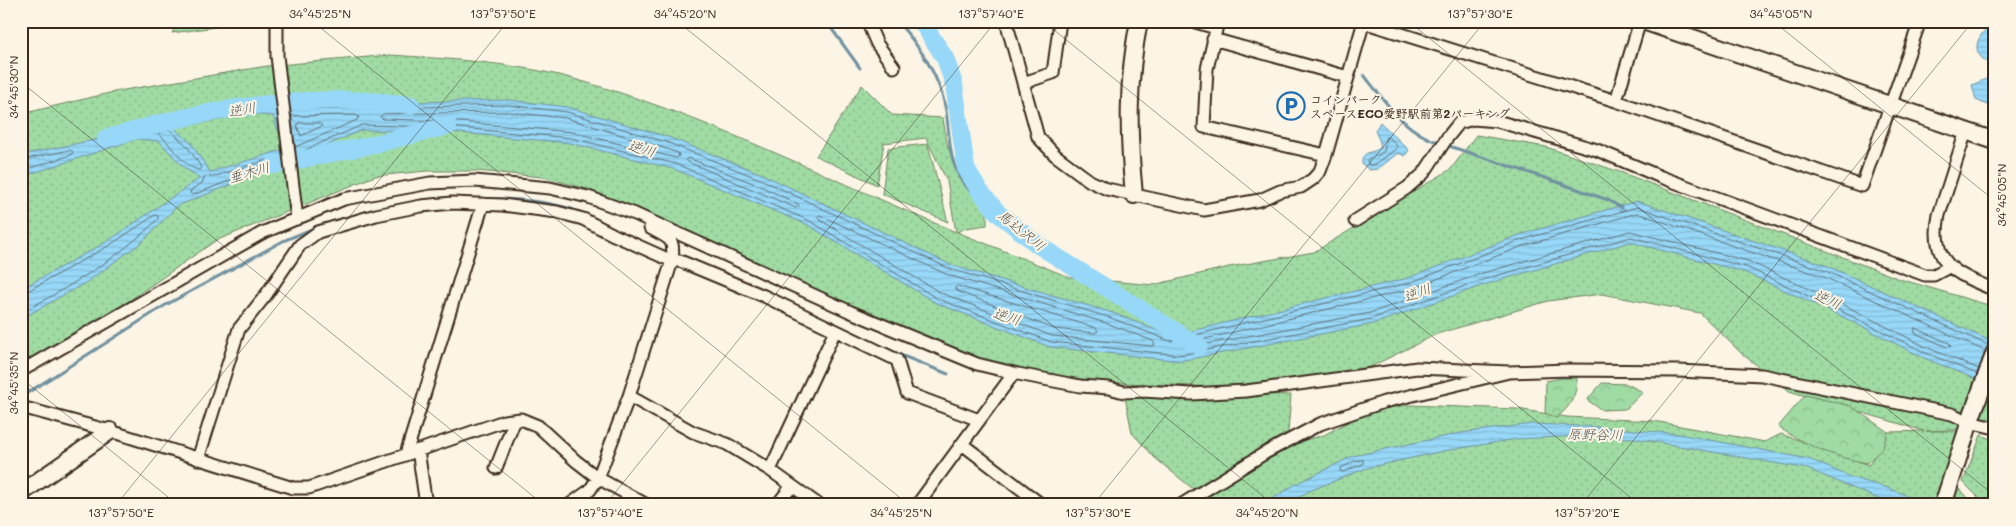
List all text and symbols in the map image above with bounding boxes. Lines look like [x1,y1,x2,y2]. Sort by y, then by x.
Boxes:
text: 34°45'25"N [289,5,351,21]
text: 137°57'50"E [470,5,536,21]
text: 34°45'20"N [654,5,716,21]
text: 137°57'40"E [958,5,1024,21]
text: 137°57'30"E [1447,5,1513,21]
text: 34°45'05"N [1750,5,1812,21]
text: 34°45'30"N [5,56,21,118]
parking icon: コインパーク スペースECO愛野駅前第2パーキング [1276,91,1306,121]
place label: コインパーク スペースECO愛野駅前第2パーキング [1310,91,1510,121]
water label: 逆川 [227,97,257,121]
water label: 逆川 [626,135,658,161]
water label: 垂木川 [226,157,272,187]
text: 34°45'05"N [1993,164,2009,226]
water label: 馬込沢川 [994,205,1050,255]
water label: 逆川 [1401,278,1433,306]
water label: 逆川 [1811,285,1845,313]
water label: 逆川 [991,303,1023,329]
text: 34°45'35"N [5,352,21,414]
water label: 原野谷川 [1567,424,1623,444]
text: 137°57'50"E [88,504,154,520]
text: 137°57'40"E [577,504,643,520]
text: 34°45'25"N [870,504,932,520]
text: 137°57'30"E [1065,504,1131,520]
text: 34°45'20"N [1236,504,1298,520]
text: 137°57'20"E [1554,504,1620,520]

